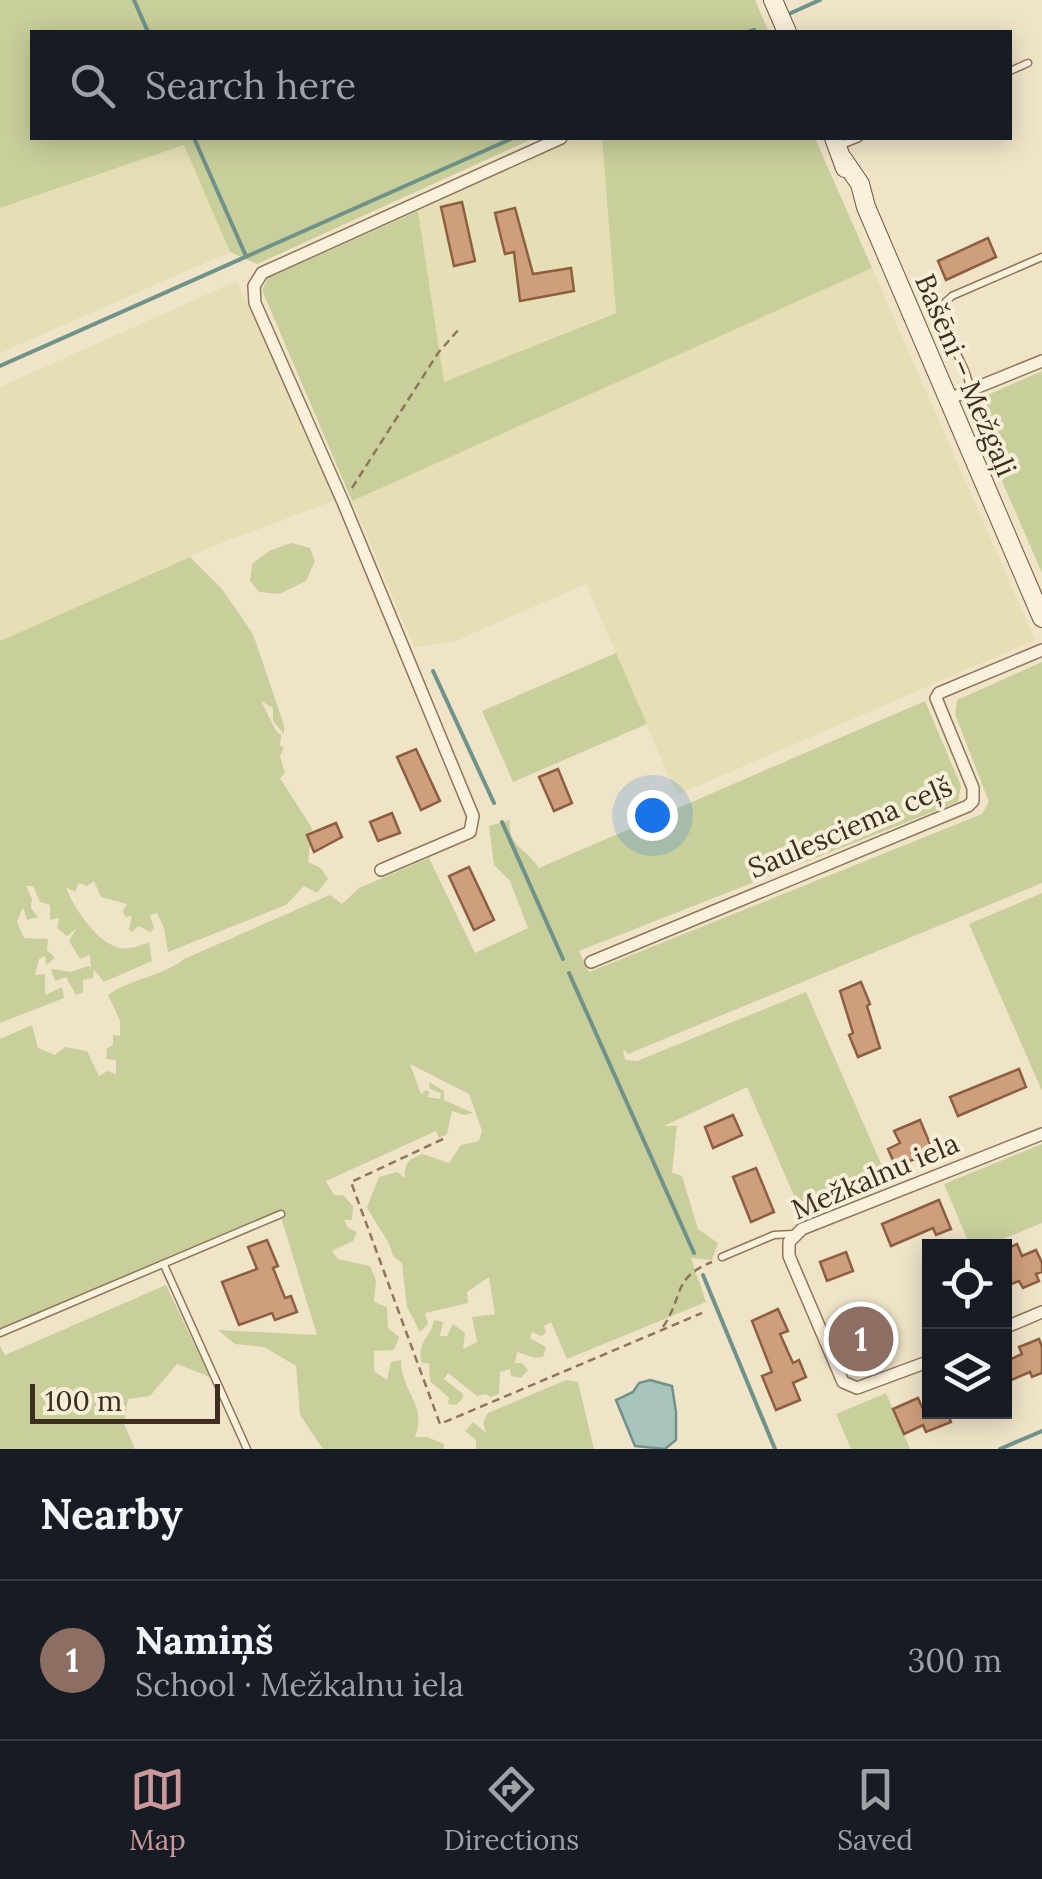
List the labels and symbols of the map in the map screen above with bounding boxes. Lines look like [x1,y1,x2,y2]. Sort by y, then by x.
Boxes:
street label: Bašēni – Mežgaļi [907,268,1025,482]
street label: Saulesciema ceļš [743,768,957,886]
your location [627,790,678,841]
street label: Mežkalnu iela [786,1125,964,1227]
pin: 1 [828,1302,894,1376]
scale bar [30,1379,220,1424]

